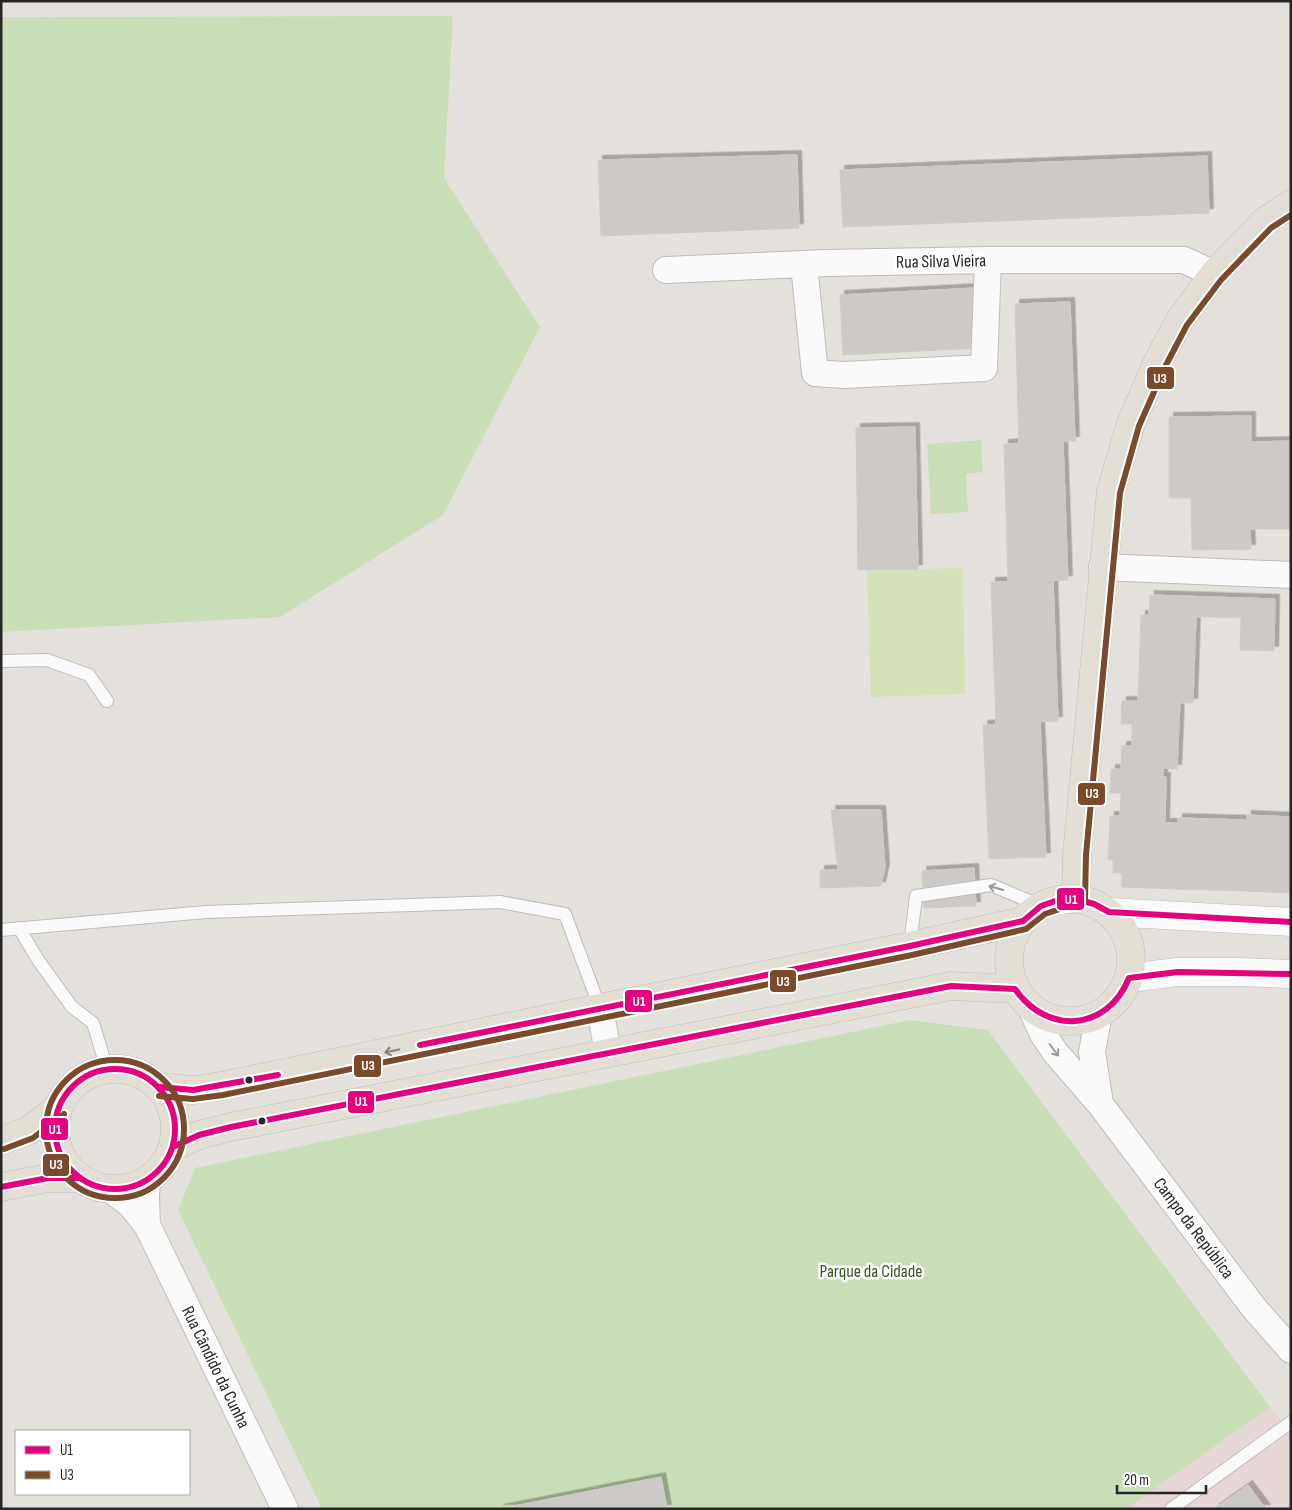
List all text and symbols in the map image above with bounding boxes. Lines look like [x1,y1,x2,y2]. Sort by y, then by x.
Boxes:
street label: Rua Silva Vieira [896,250,986,273]
line badge: U3 [1146,366,1175,390]
text: U3 [1153,370,1167,387]
line badge: U3 [1077,782,1106,806]
text: U3 [1085,785,1099,802]
one-way arrow [988,883,1004,893]
line badge: U1 [1056,887,1085,911]
text: U1 [1065,891,1078,908]
line badge: U3 [769,969,797,993]
text: U3 [776,973,790,990]
line badge: U1 [624,989,653,1013]
text: U1 [633,993,646,1010]
one-way arrow [1049,1043,1060,1056]
one-way arrow [384,1047,400,1056]
line badge: U3 [353,1054,382,1078]
text: U3 [361,1057,375,1074]
unlabelled marker [244,1075,254,1085]
line badge: U1 [347,1090,375,1114]
text: U1 [355,1093,368,1110]
unlabelled marker [257,1116,267,1126]
line badge: U1 [40,1117,69,1141]
text: U1 [49,1121,62,1138]
line badge: U3 [42,1153,70,1177]
text: U3 [49,1156,63,1173]
street label: Campo da República [1149,1174,1238,1283]
park label: Parque da Cidade [820,1261,922,1282]
street label: Rua Cândido da Cunha [177,1303,254,1432]
legend [15,1430,190,1495]
text: U1 [60,1441,73,1460]
scale bar [1117,1462,1206,1494]
text: U3 [60,1466,74,1485]
text: 20 m [1124,1471,1149,1490]

